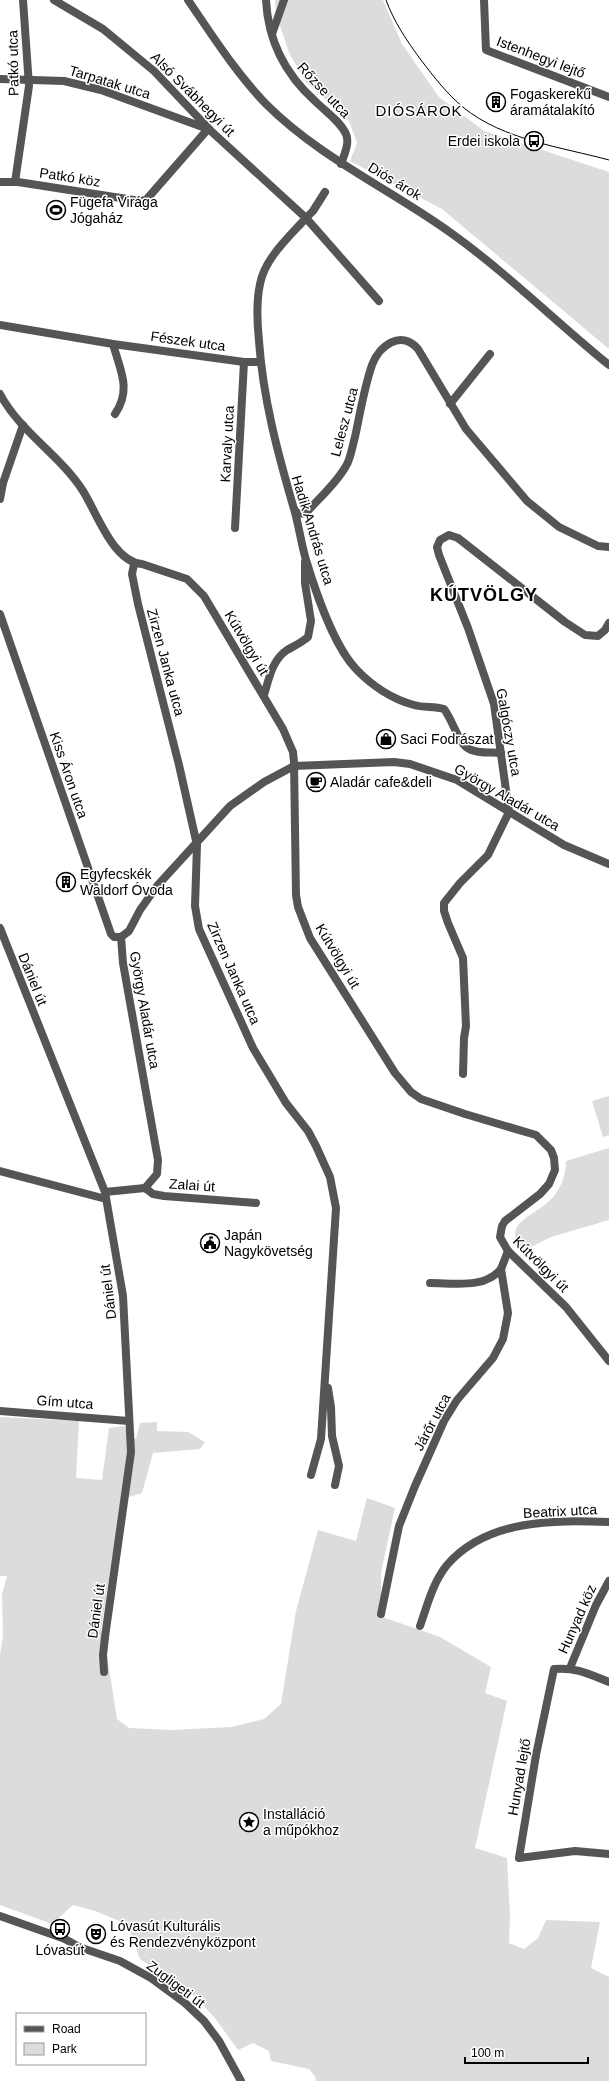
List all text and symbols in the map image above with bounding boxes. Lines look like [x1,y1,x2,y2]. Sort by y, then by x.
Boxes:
street label: Patkó utca [4,30,22,96]
street label: Istenhegyi lejtő [495,33,588,81]
street label: Alsó Svábhegyi út [148,49,238,139]
street label: Rőzse utca [294,59,354,121]
street label: Tarpatak utca [67,62,153,102]
place label: Fogaskerekű áramátalakító [510,86,595,118]
building icon: Fogaskerekű áramátalakító [485,91,507,113]
district label: DIÓSÁROK [375,102,463,119]
bus stop icon: Erdei iskola [523,130,545,152]
place label: Erdei iskola [448,133,520,149]
street label: Diós árok [366,159,425,204]
street label: Patkó köz [38,164,102,190]
place label: Fügefa Virága Jógaház [70,194,158,226]
sports icon: Fügefa Virága Jógaház [45,199,67,221]
street label: Fészek utca [150,328,227,354]
street label: Lelesz utca [327,386,361,458]
street label: Karvaly utca [217,405,237,483]
street label: Hadik András utca [289,473,337,587]
district label: KÚTVÖLGY [430,584,538,605]
street label: Zirzen Janka utca [144,607,188,718]
street label: Kútvölgyi út [222,608,273,678]
street label: Galgóczy utca [493,687,525,777]
shop icon: Saci Fodrászat [375,728,397,750]
street label: Kiss Áron utca [47,730,91,820]
place label: Saci Fodrászat [400,731,493,747]
street label: György Aladár utca [451,760,563,834]
cafe icon: Aladár cafe&deli [305,771,327,793]
place label: Aladár cafe&deli [330,774,432,790]
place label: Egyfecskék Waldorf Óvoda [80,866,173,898]
building icon: Egyfecskék Waldorf Óvoda [55,871,77,893]
street label: Zirzen Janka utca [204,919,264,1027]
street label: Kútvölgyi út [313,921,364,991]
street label: Dániel út [15,950,51,1008]
street label: György Aladár utca [127,950,163,1070]
street label: Zalai út [169,1175,216,1195]
place label: Japán Nagykövetség [224,1227,313,1259]
public building icon: Japán Nagykövetség [199,1232,221,1254]
street label: Kútvölgyi út [510,1233,572,1295]
street label: Dániel út [97,1263,119,1320]
street label: Járőr utca [410,1391,454,1453]
street label: Gím utca [36,1392,94,1412]
street label: Beatrix utca [523,1501,598,1521]
street label: Dániel út [84,1582,108,1639]
street label: Hunyad köz [555,1582,599,1656]
street label: Hunyad lejtő [504,1737,534,1817]
place label: Installáció a műpókhoz [263,1806,339,1838]
place icon: Installáció a műpókhoz [238,1811,260,1833]
bus stop icon: Lóvasút [49,1918,71,1940]
place label: Lóvasút Kulturális és Rendezvényközpont [110,1918,256,1950]
theatre icon: Lóvasút Kulturális és Rendezvényközpont [85,1923,107,1945]
place label: Lóvasút [35,1942,85,1958]
street label: Zugligeti út [144,1957,208,2011]
legend [16,2013,146,2065]
text: Road [52,2022,81,2036]
scale bar [465,2039,588,2065]
text: Park [52,2042,78,2056]
text: 100 m [471,2046,504,2060]

